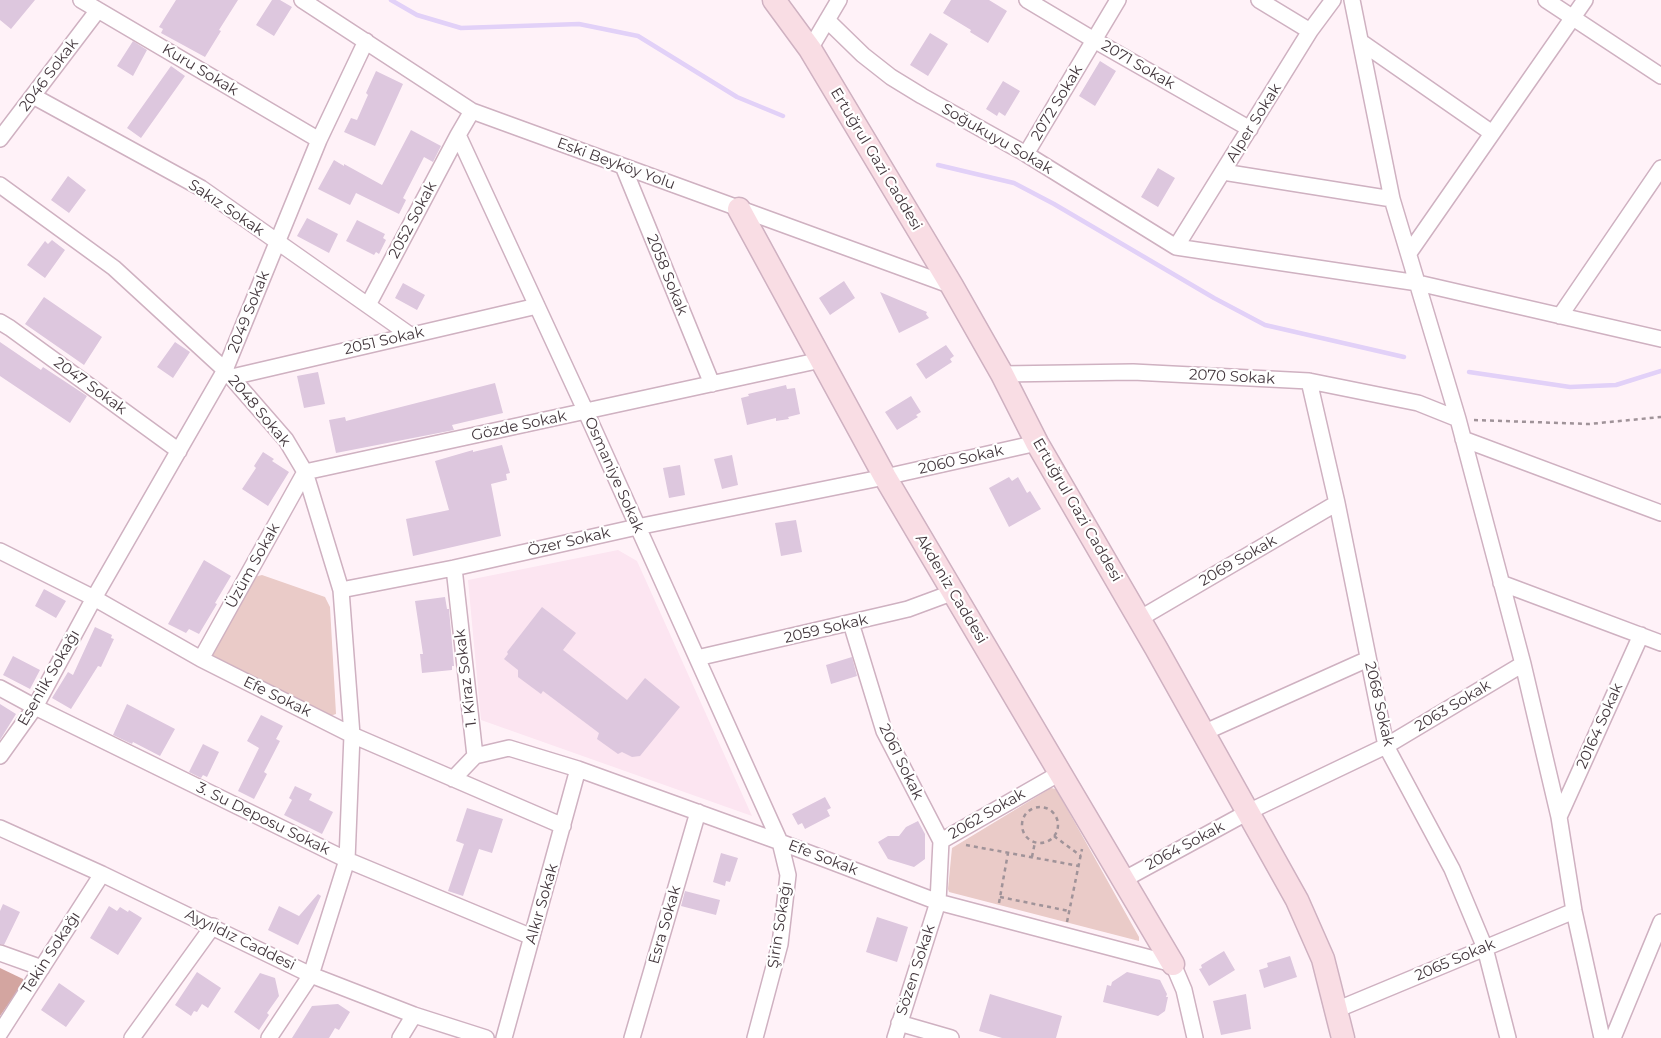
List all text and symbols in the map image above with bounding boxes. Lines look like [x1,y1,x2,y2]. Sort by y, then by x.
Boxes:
street label: 2046 Sokak [16,35,82,115]
street label: 2071 Sokak [1098,37,1178,93]
street label: Kuru Sokak [159,40,241,100]
street label: 2072 Sokak [1027,62,1087,144]
street label: Alper Sokak [1223,80,1285,166]
street label: Ertuğrul Gazi Caddesi [826,85,926,233]
street label: Soğukuyu Sokak [938,100,1056,178]
street label: Eski Beyköy Yolu [554,134,678,194]
street label: Sakız Sokak [185,176,267,240]
street label: 2052 Sokak [385,178,441,262]
street label: 2058 Sokak [643,232,691,318]
street label: 2049 Sokak [224,269,274,355]
street label: 2051 Sokak [342,323,426,359]
street label: 2047 Sokak [50,354,130,418]
street label: 2070 Sokak [1189,366,1275,388]
street label: 2048 Sokak [224,372,294,450]
street label: Gözde Sokak [470,407,568,445]
street label: Osmaniye Sokak [580,414,648,536]
street label: Ertuğrul Gazi Caddesi [1028,435,1126,585]
street label: 2060 Sokak [917,441,1005,479]
street label: Üzüm Sokak [222,520,284,612]
street label: Özer Sokak [526,524,612,560]
street label: Akdeniz Caddesi [911,531,991,647]
street label: 2069 Sokak [1196,532,1280,590]
street label: 2059 Sokak [782,611,870,647]
street label: Esenlik Sokağı [14,627,84,729]
street label: 1. Kiraz Sokak [451,628,481,728]
street label: 2068 Sokak [1361,660,1397,748]
street label: Efe Sokak [240,673,314,721]
street label: 2063 Sokak [1412,676,1494,736]
street label: 20164 Sokak [1573,680,1627,772]
street label: 2061 Sokak [875,721,927,803]
street label: 3. Su Deposu Sokak [193,779,333,859]
street label: 2062 Sokak [946,785,1028,843]
street label: 2064 Sokak [1143,818,1227,874]
street label: Efe Sokak [786,836,860,880]
street label: Alkır Sokak [522,862,562,946]
street label: Şirin Sokağı [764,880,796,970]
street label: Esra Sokak [645,884,685,966]
street label: Ayyıldız Caddesi [182,905,298,975]
street label: Tekin Sokağı [18,908,84,998]
street label: Sözen Sokak [893,922,939,1018]
street label: 2065 Sokak [1412,935,1498,985]

